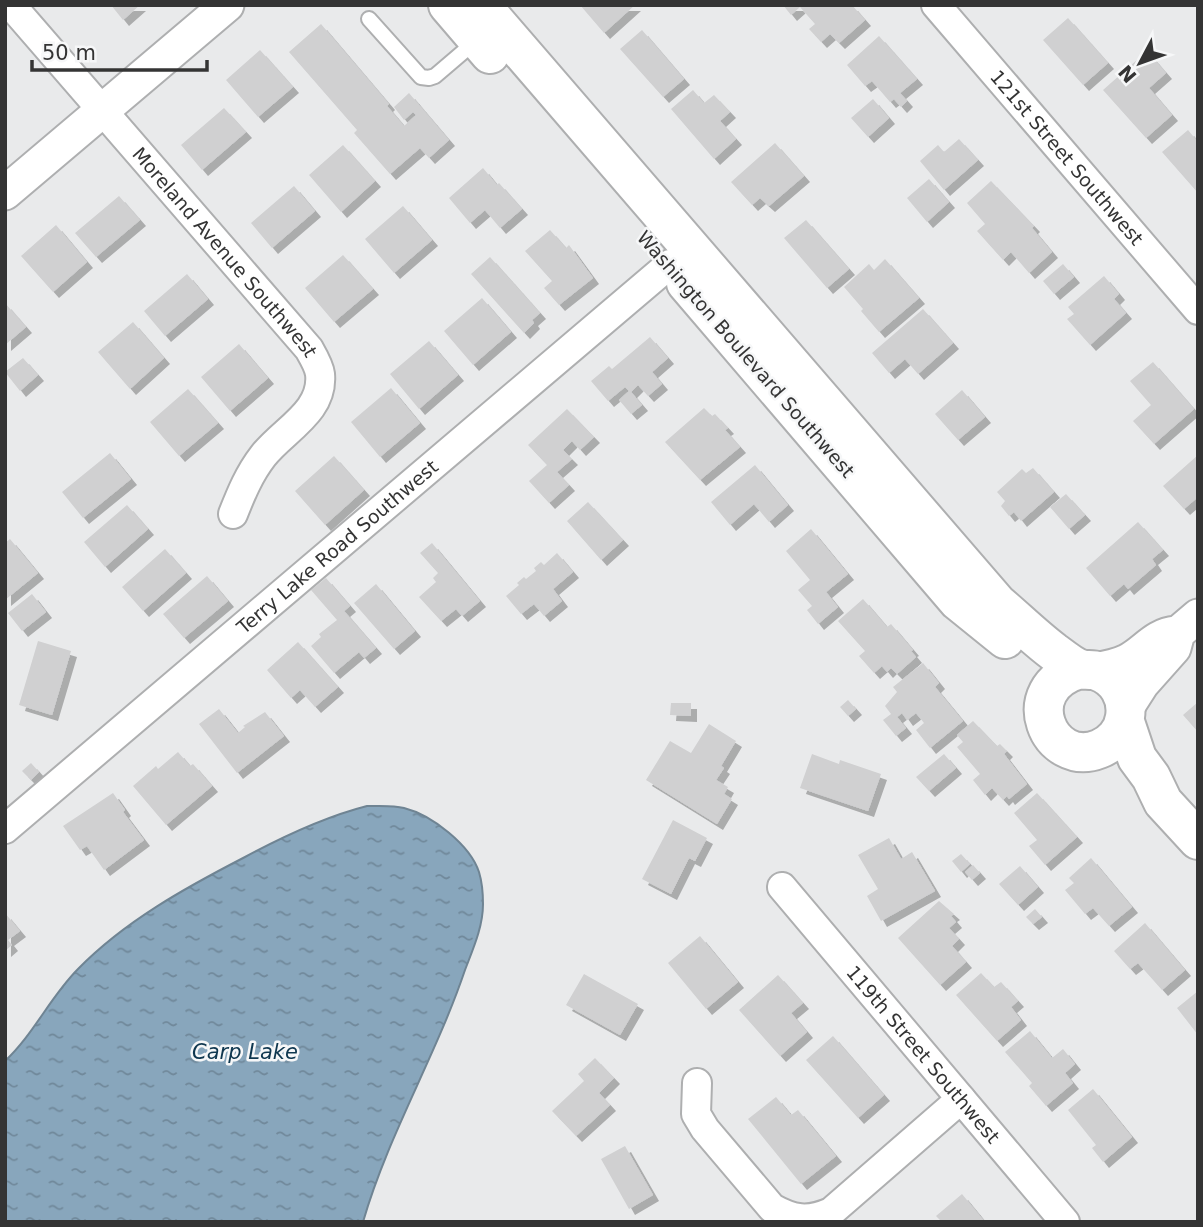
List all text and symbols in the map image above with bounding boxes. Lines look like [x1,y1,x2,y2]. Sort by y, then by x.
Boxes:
scale bar [32,28,206,72]
north arrow [1105,28,1175,98]
text: 50 m [42,41,96,65]
text: N [1114,61,1141,87]
street label: 121st Street Southwest [986,66,1148,249]
street label: Moreland Avenue Southwest [128,143,322,361]
street label: Washington Boulevard Southwest [633,226,859,482]
street label: Terry Lake Road Southwest [232,455,442,639]
street label: 119th Street Southwest [842,961,1004,1148]
water label: Carp Lake [192,1040,298,1064]

